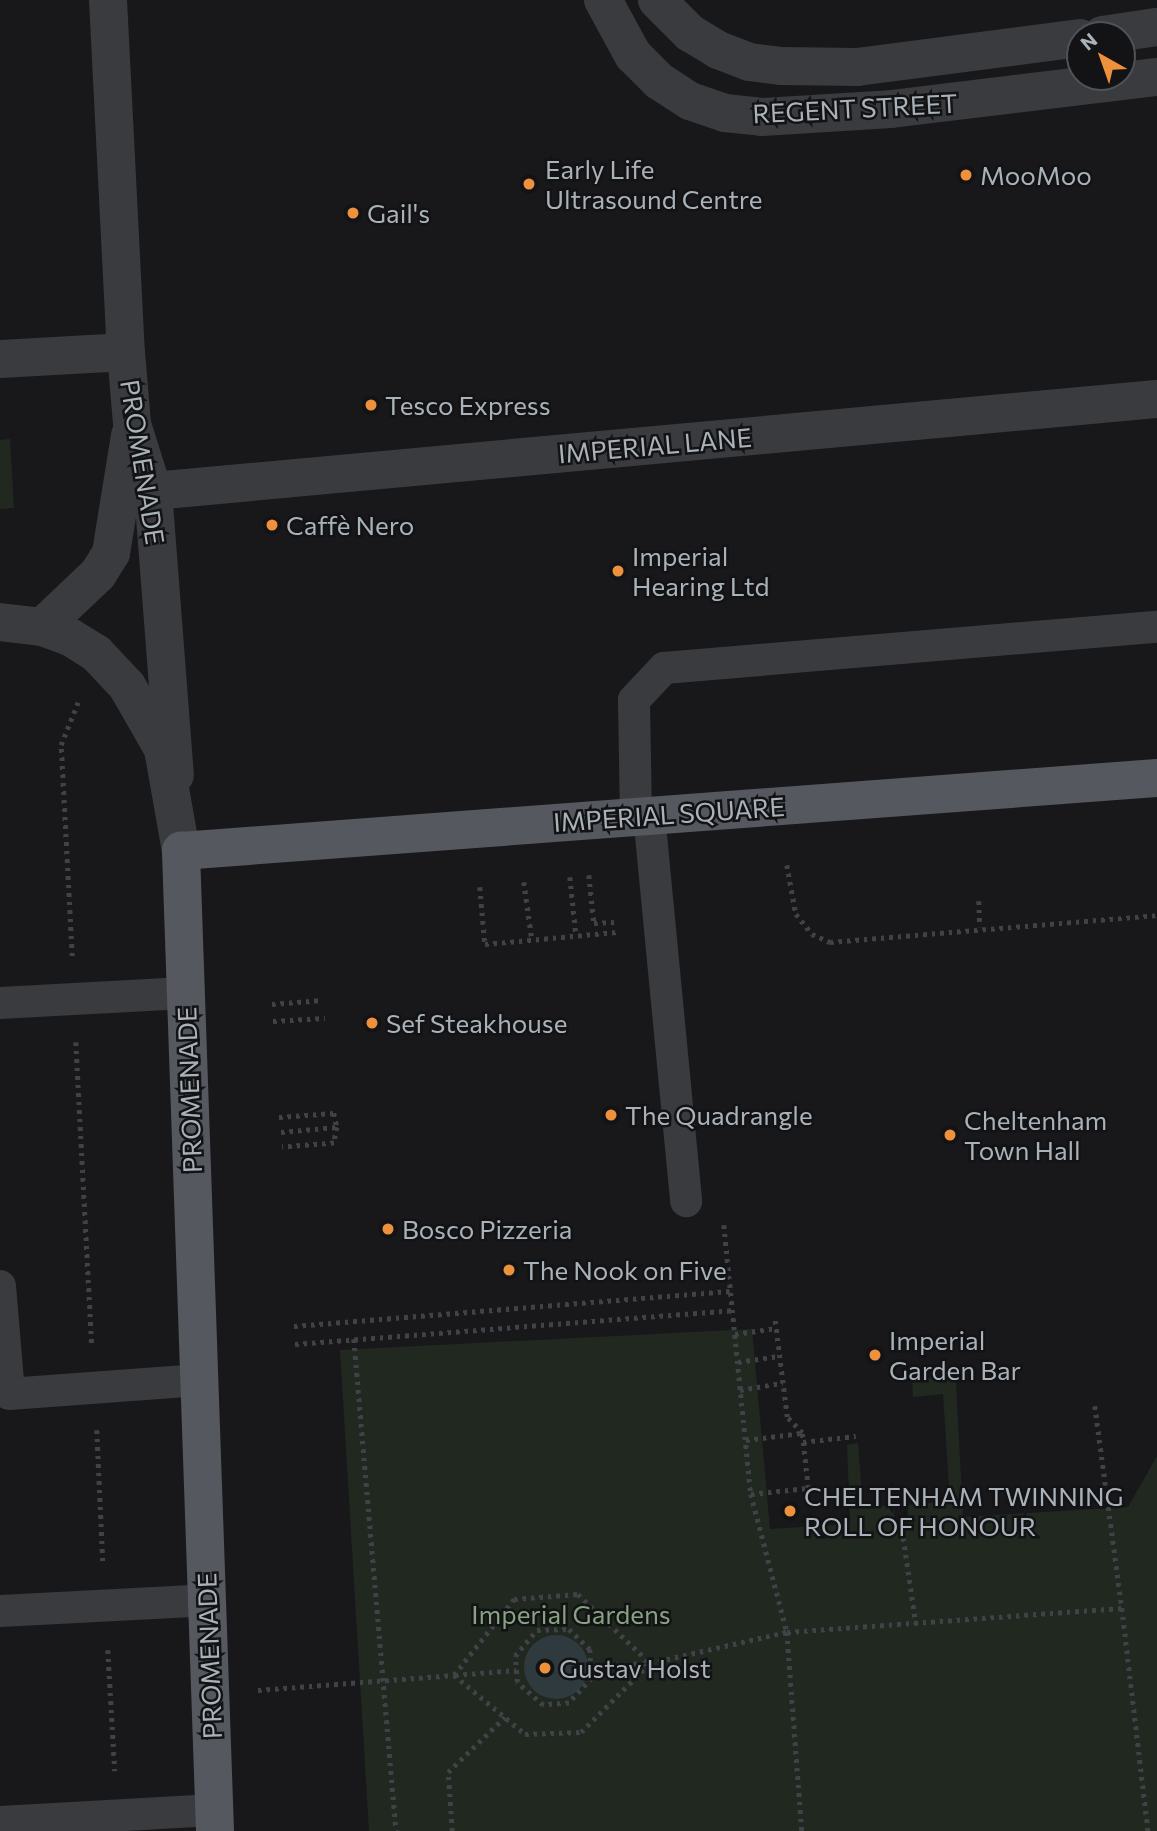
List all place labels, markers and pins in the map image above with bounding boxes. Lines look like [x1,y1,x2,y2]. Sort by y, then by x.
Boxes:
place label: Early Life Ultrasound Centre [545,153,762,214]
place label: MooMoo [980,159,1092,191]
marker: MooMoo [958,167,974,183]
marker: Early Life Ultrasound Centre [519,174,539,194]
place label: Gail's [367,197,430,229]
marker: Gail's [345,205,361,221]
place label: Tesco Express [385,389,550,421]
marker: Tesco Express [363,397,379,413]
place label: Caffè Nero [286,509,414,541]
marker: Caffè Nero [264,517,280,533]
place label: Imperial Hearing Ltd [632,540,769,602]
marker: Imperial Hearing Ltd [610,563,626,579]
place label: Sef Steakhouse [386,1007,567,1039]
marker: Sef Steakhouse [364,1015,380,1031]
place label: The Quadrangle [625,1099,813,1131]
place label: Cheltenham Town Hall [964,1104,1107,1166]
marker: The Quadrangle [603,1107,619,1123]
marker: Cheltenham Town Hall [942,1127,958,1143]
place label: Bosco Pizzeria [402,1213,572,1245]
marker: Bosco Pizzeria [380,1221,396,1237]
place label: The Nook on Five [523,1254,727,1286]
marker: The Nook on Five [501,1262,517,1278]
place label: Imperial Garden Bar [889,1324,1021,1386]
marker: Imperial Garden Bar [867,1347,883,1363]
place label: CHELTENHAM TWINNING ROLL OF HONOUR [804,1480,1124,1542]
marker: CHELTENHAM TWINNING ROLL OF HONOUR [782,1503,798,1519]
place label: Gustav Holst [559,1652,711,1684]
marker: Gustav Holst [537,1660,553,1676]

